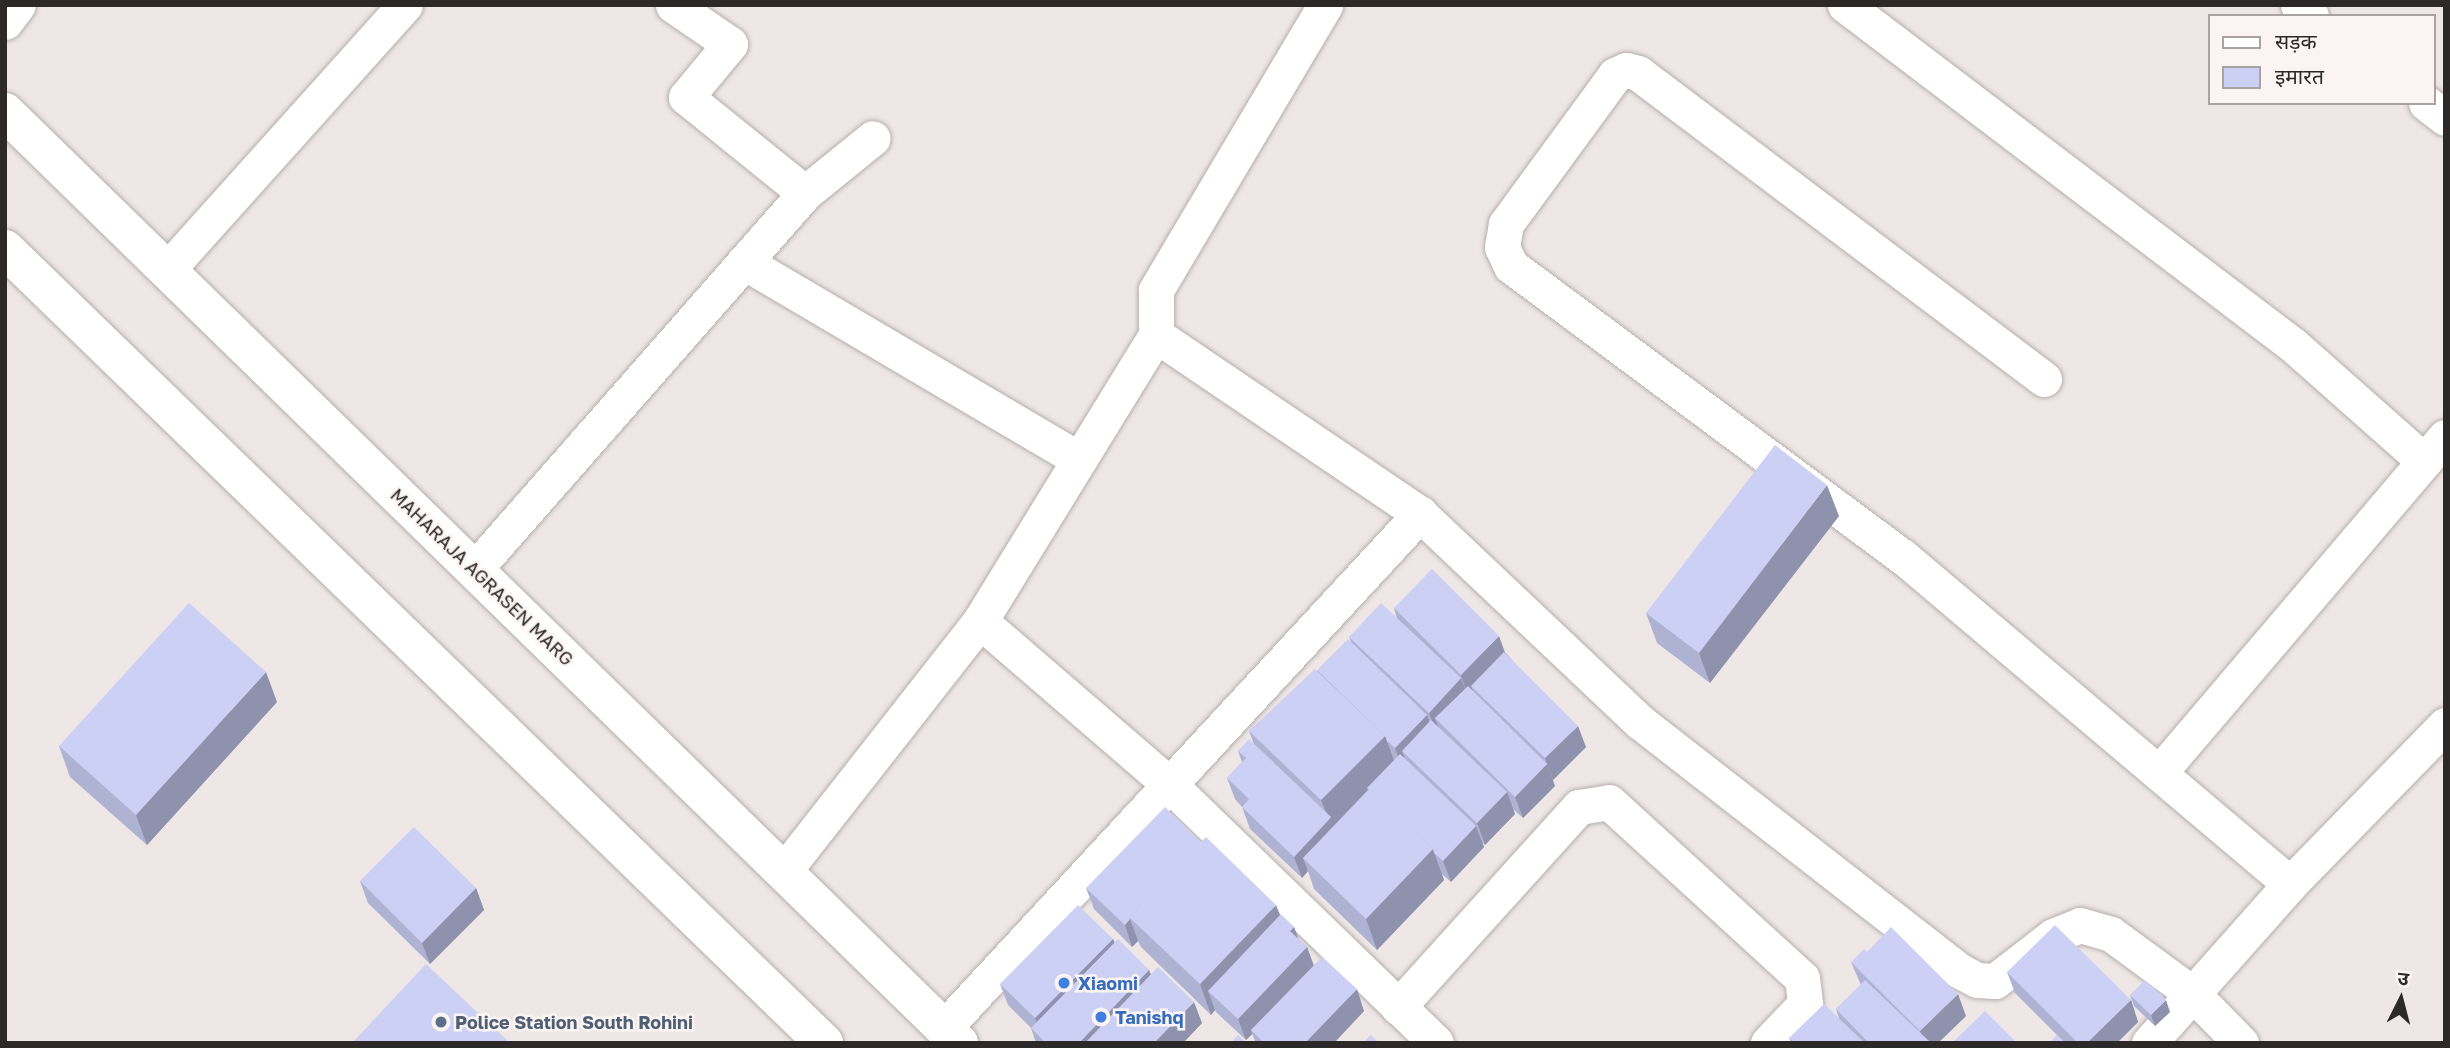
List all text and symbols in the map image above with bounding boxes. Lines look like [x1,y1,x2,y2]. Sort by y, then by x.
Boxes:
legend [2208,14,2436,105]
text: सड़क [2275,28,2317,54]
text: इमारत [2275,63,2324,89]
street label: MAHARAJA AGRASEN MARG [386,484,578,670]
north arrow [2366,964,2436,1034]
text: उ [2397,966,2410,990]
place label: Xiaomi [1078,972,1138,994]
marker: Xiaomi [1056,975,1072,991]
place label: Tanishq [1115,1006,1184,1028]
marker: Tanishq [1093,1009,1109,1025]
place label: Police Station South Rohini [455,1011,693,1033]
marker: Police Station South Rohini [433,1014,449,1030]

